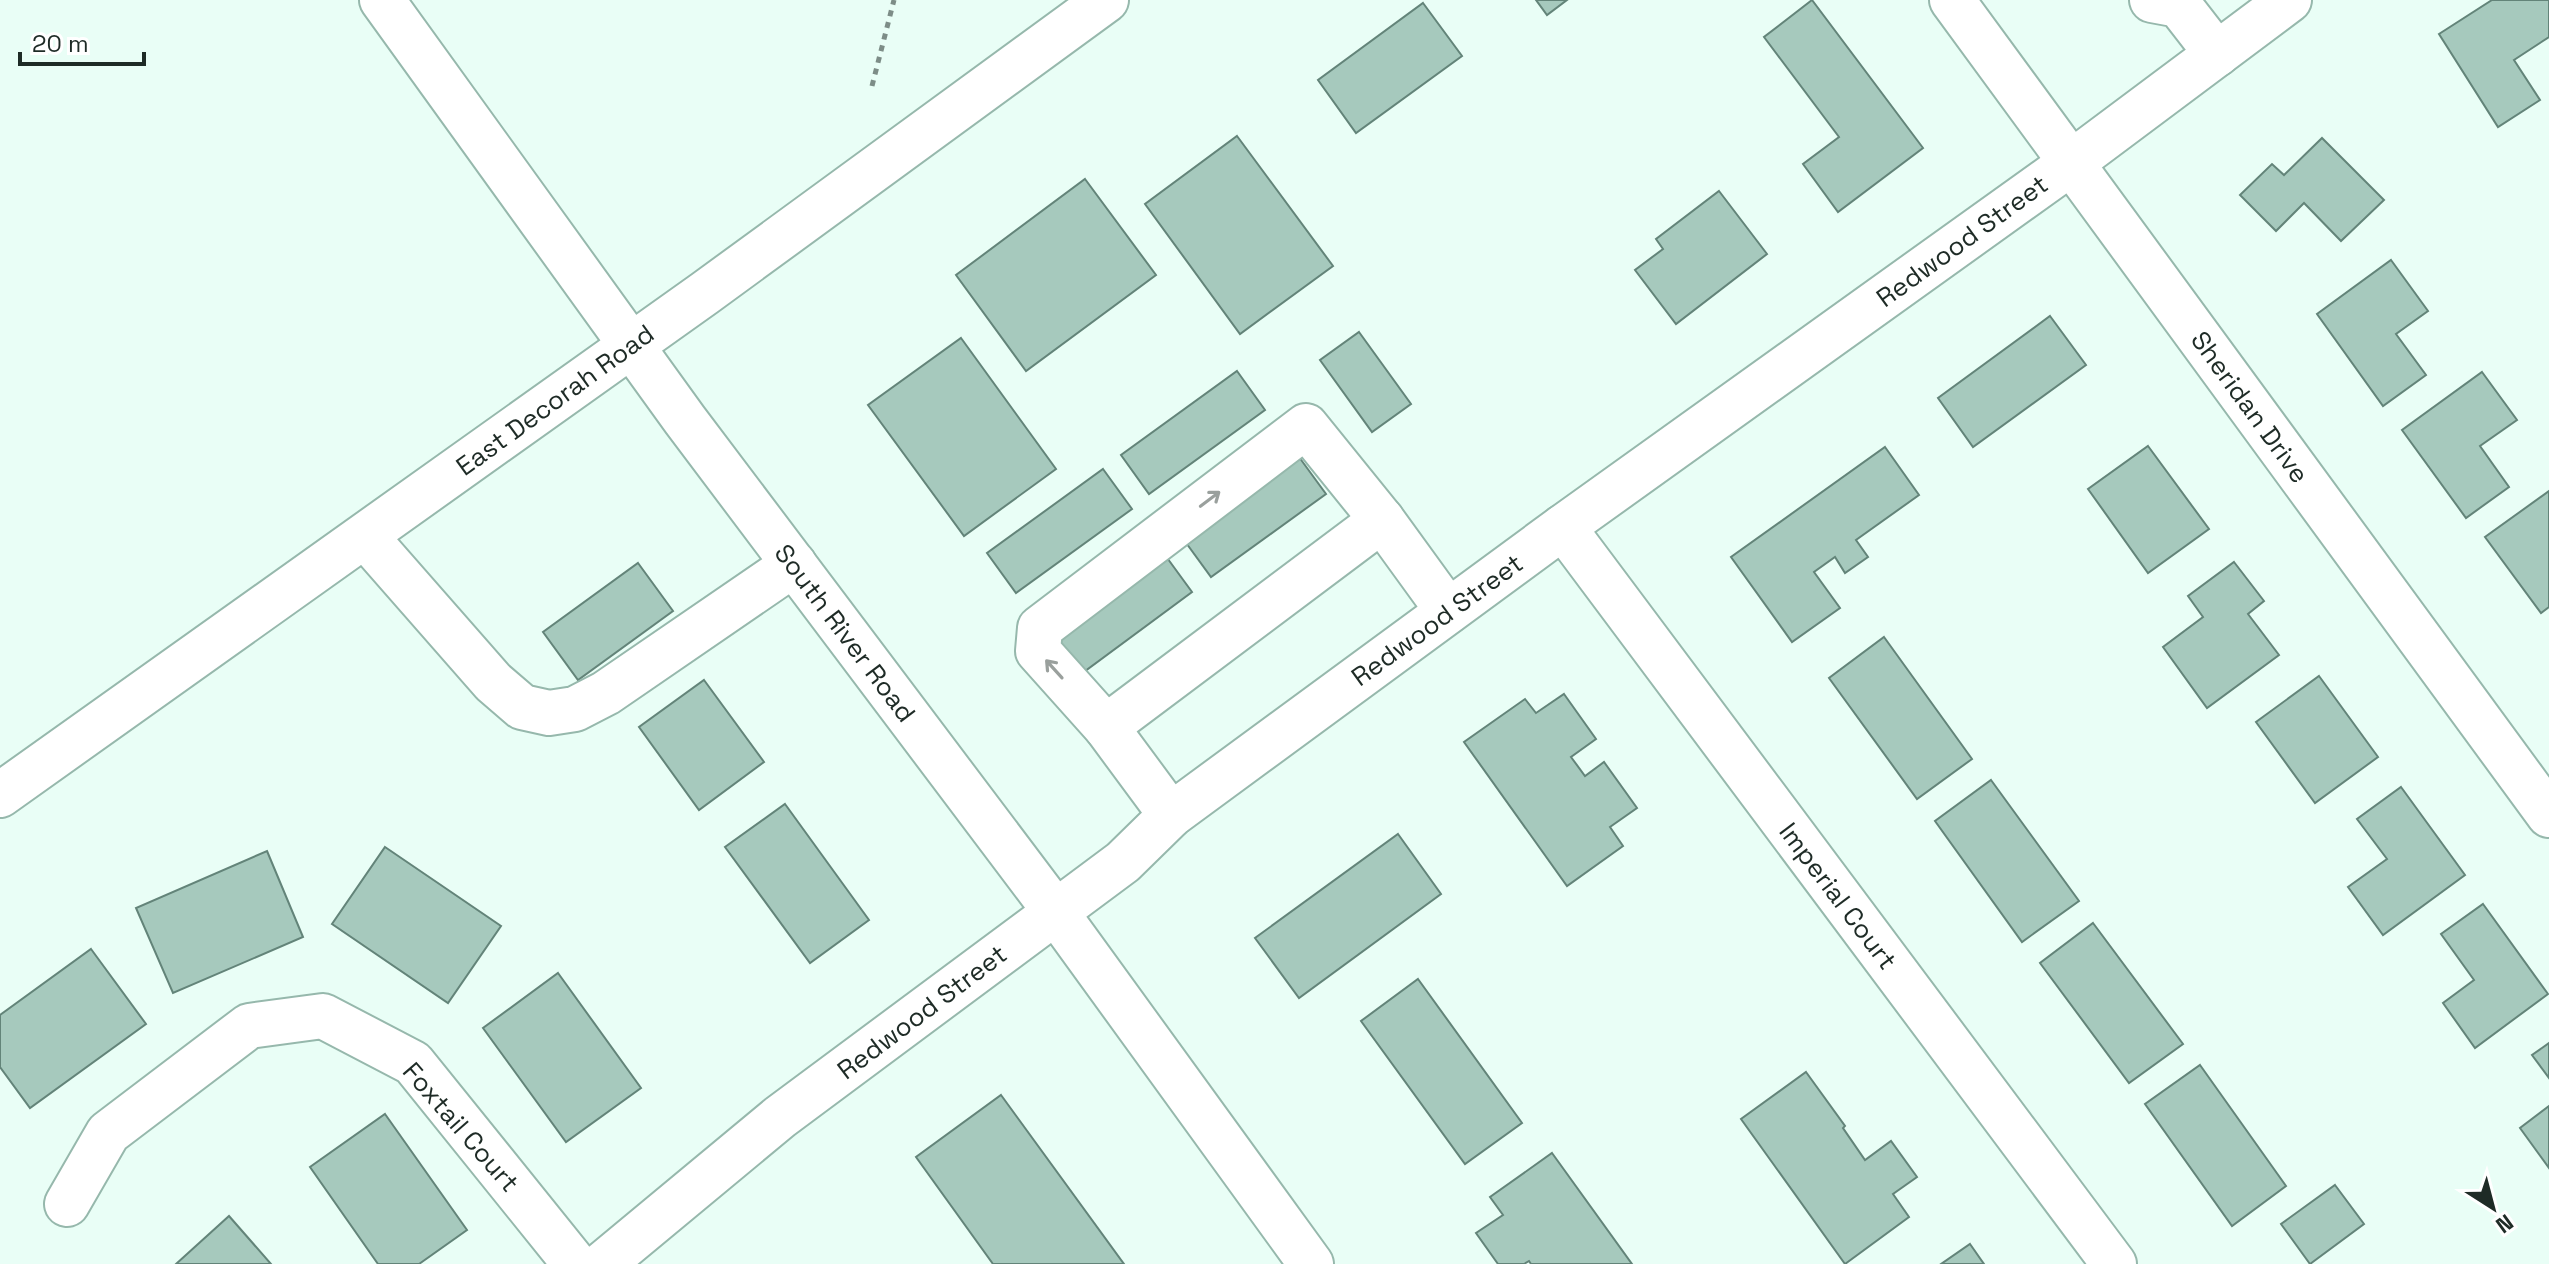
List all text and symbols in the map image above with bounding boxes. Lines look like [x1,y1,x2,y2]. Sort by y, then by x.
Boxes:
scale bar [20,16,144,66]
text: 20 m [32,28,89,59]
street label: Redwood Street [1869,167,2055,315]
street label: East Decorah Road [449,317,661,483]
street label: Sheridan Drive [2183,324,2317,490]
one-way arrow [1199,491,1220,508]
street label: South River Road [767,537,923,729]
street label: Redwood Street [1344,546,1530,694]
one-way arrow [1045,659,1063,679]
street label: Imperial Court [1772,816,1904,976]
street label: Redwood Street [830,937,1014,1087]
street label: Foxtail Court [395,1055,527,1199]
north arrow [2453,1168,2533,1248]
text: N [2491,1209,2519,1240]

